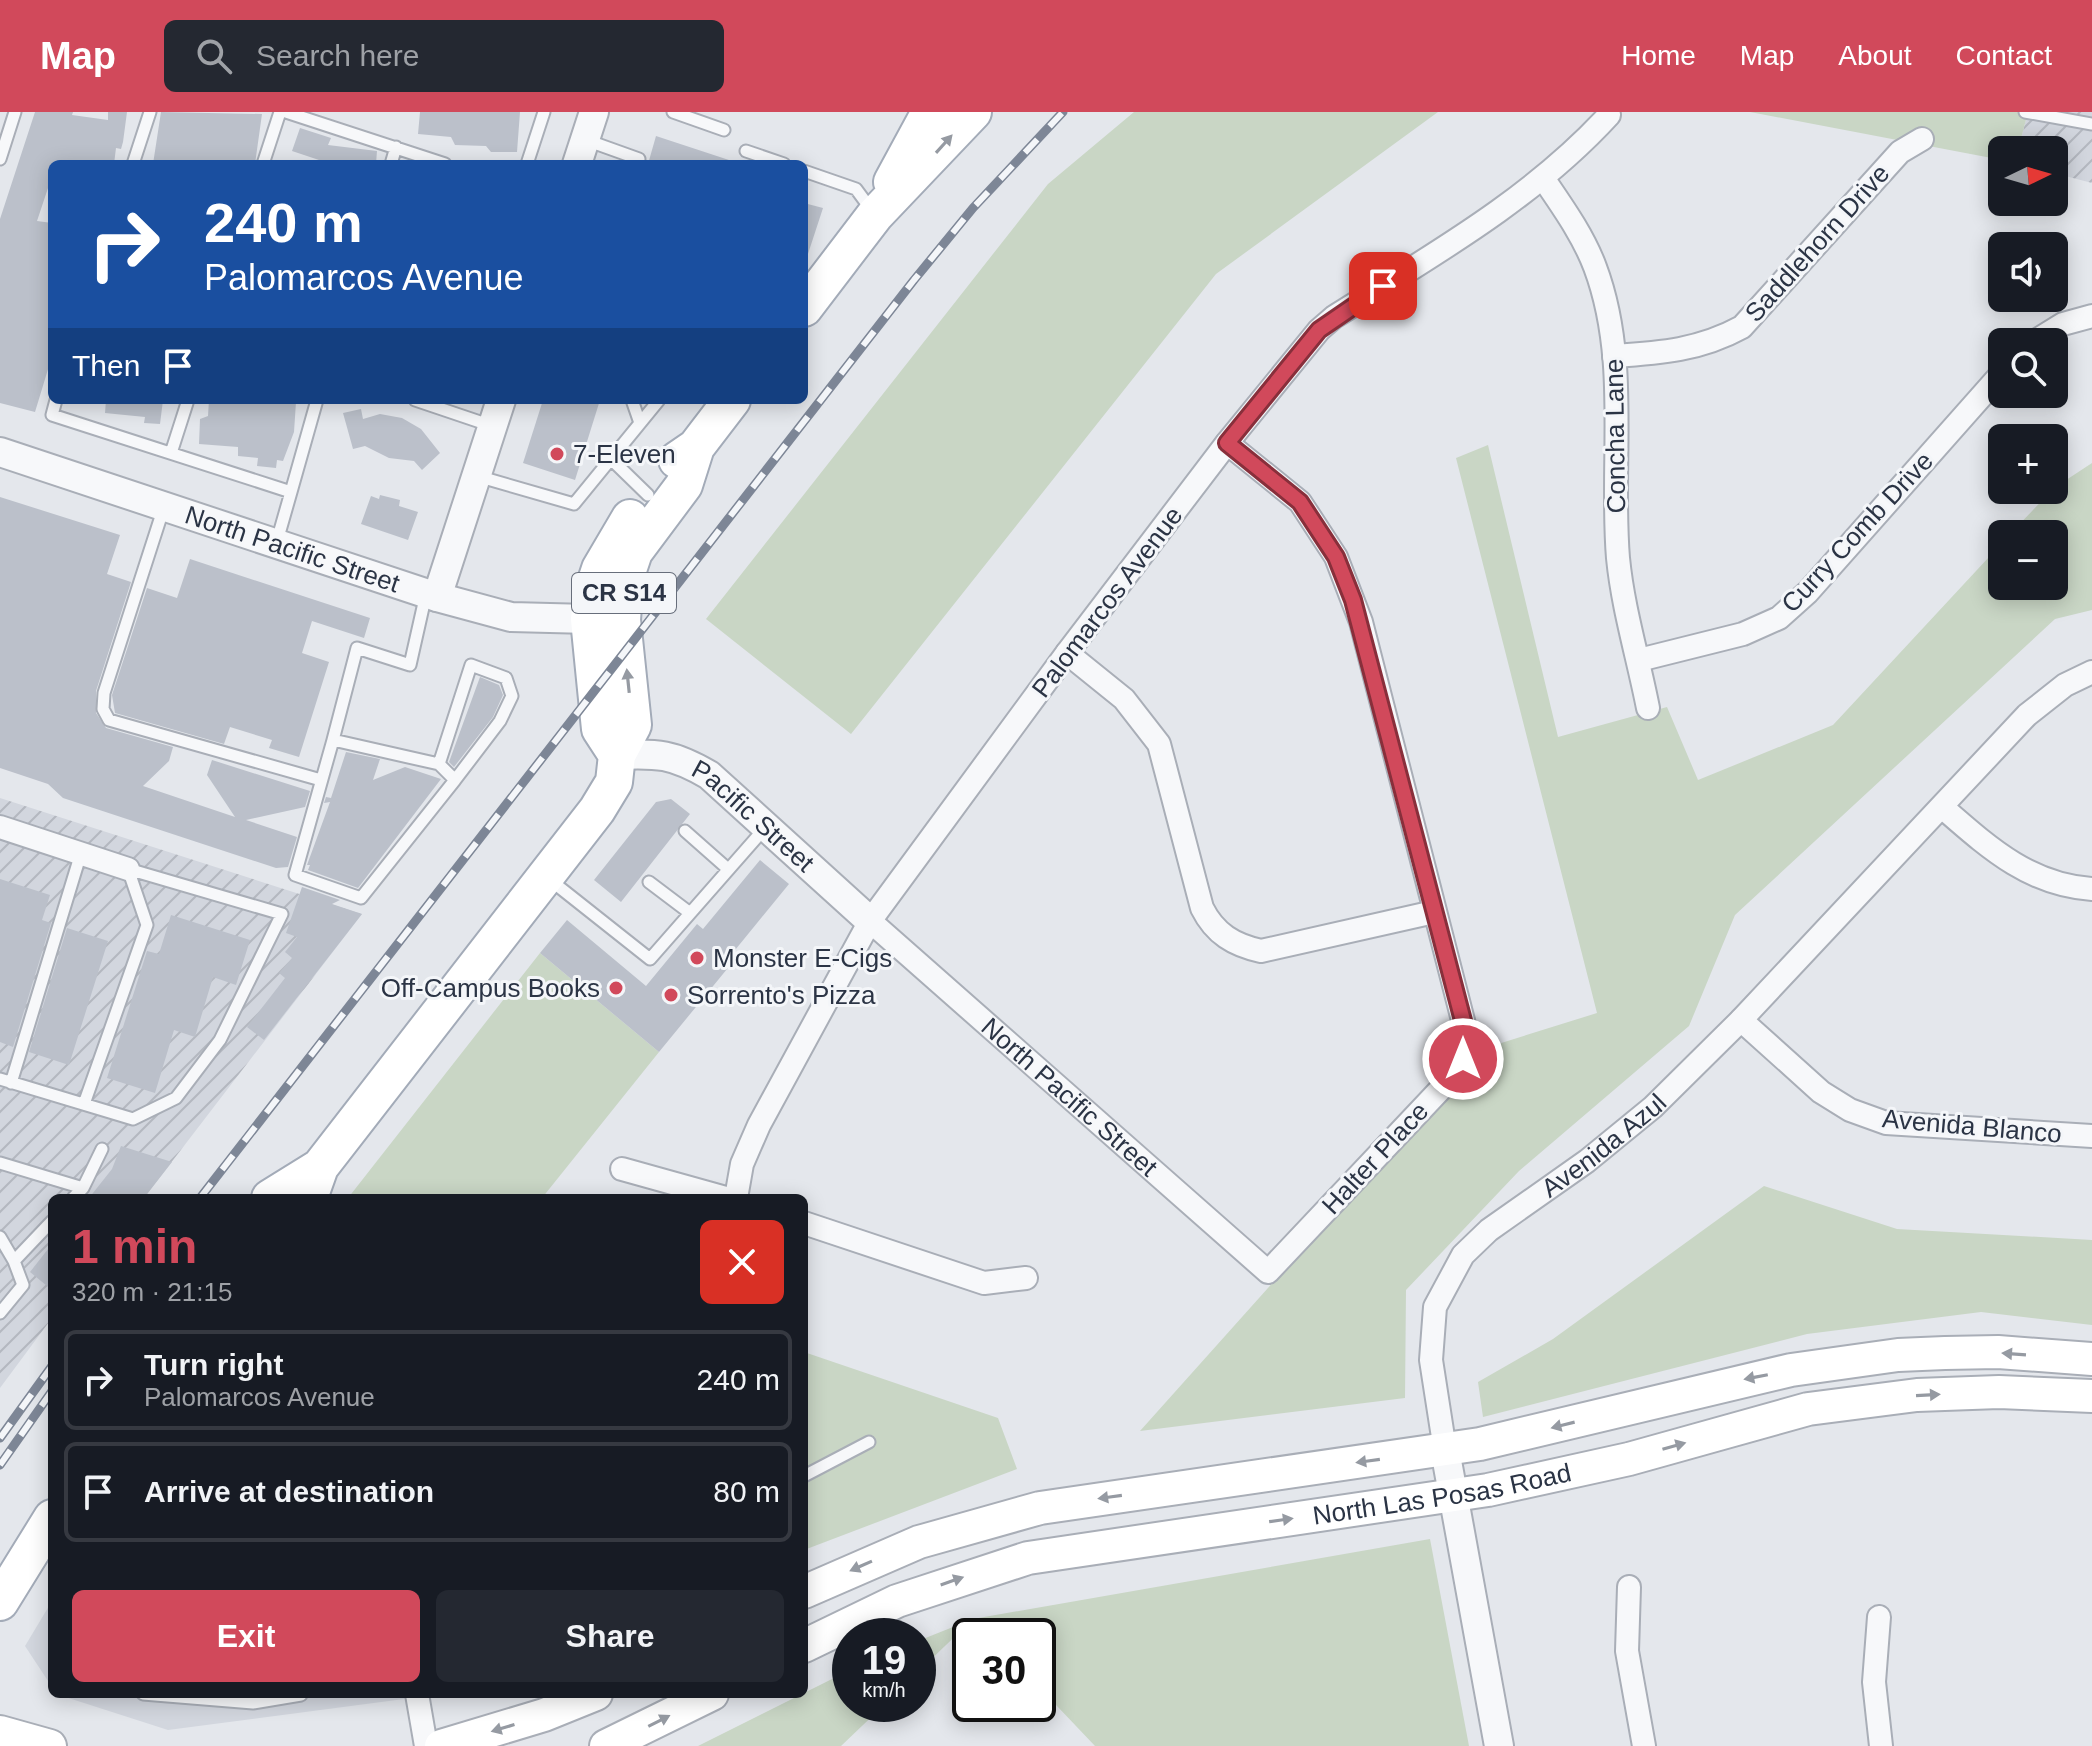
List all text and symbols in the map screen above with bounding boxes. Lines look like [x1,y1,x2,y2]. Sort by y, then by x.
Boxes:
search box [164,20,724,92]
icon: search [192,34,236,78]
text: Map [40,35,116,77]
text: Search here [256,39,419,72]
text: Home [1621,40,1696,71]
text: Map [1740,40,1794,71]
text: About [1838,40,1912,71]
text: Contact [1956,40,2052,71]
one-way arrow [935,135,953,154]
north arrow [1988,136,2068,216]
map controls [1988,136,2068,600]
street label: Saddlehorn Drive [1739,158,1895,328]
text: 240 m [204,191,363,254]
icon: right [72,192,176,296]
button: sound [1988,232,2068,312]
pin [1349,252,1417,320]
text: Palomarcos Avenue [204,257,524,298]
icon: arrive [1361,264,1405,308]
button: search [1988,328,2068,408]
icon: arrive [156,344,200,388]
text: Then [72,349,140,382]
street label: Concha Lane [1599,358,1631,514]
button: + [1988,424,2068,504]
place label: 7-Eleven [573,439,676,469]
marker: 7-Eleven [548,445,566,463]
street label: Curry Comb Drive [1775,446,1939,618]
street label: North Pacific Street [181,499,404,599]
street label: Palomarcos Avenue [1026,501,1188,703]
button: − [1988,520,2068,600]
road number: CR S14 [572,573,676,613]
one-way arrow [622,668,635,693]
street label: Pacific Street [687,754,821,878]
place label: Monster E-Cigs [713,943,892,973]
marker: Monster E-Cigs [688,949,706,967]
place label: Off-Campus Books [381,973,600,1003]
marker: Off-Campus Books [607,979,625,997]
place label: Sorrento's Pizza [687,980,876,1010]
marker: Sorrento's Pizza [662,986,680,1004]
street label: North Pacific Street [976,1012,1164,1183]
position arrow [1421,1017,1505,1101]
street label: Avenida Azul [1536,1088,1672,1203]
street label: Halter Place [1316,1096,1434,1220]
street label: Avenida Blanco [1881,1103,2063,1149]
text: 1 min [72,1220,197,1273]
button: close [700,1220,784,1304]
text: 320 m · 21:15 [72,1277,232,1307]
one-way arrow [2001,1347,2026,1360]
text: Turn right [144,1348,283,1381]
icon: right [76,1358,120,1402]
text: 240 m [697,1363,780,1396]
one-way arrow [1743,1371,1768,1384]
text: Palomarcos Avenue [144,1382,375,1412]
one-way arrow [1916,1388,1941,1401]
one-way arrow [1550,1419,1575,1431]
one-way arrow [1663,1439,1687,1452]
one-way arrow [1355,1455,1380,1468]
street label: North Las Posas Road [1311,1457,1574,1531]
icon: arrive [76,1470,120,1514]
text: Arrive at destination [144,1475,434,1508]
text: 80 m [713,1475,780,1508]
one-way arrow [1097,1491,1122,1504]
one-way arrow [1269,1513,1294,1526]
one-way arrow [849,1559,872,1573]
one-way arrow [940,1574,964,1586]
button: Exit [72,1590,420,1682]
button: Share [436,1590,784,1682]
speed limit sign: 30 [952,1618,1056,1722]
text: 19 [862,1638,906,1682]
text: km/h [862,1679,906,1701]
one-way arrow [648,1714,671,1727]
one-way arrow [491,1722,515,1735]

